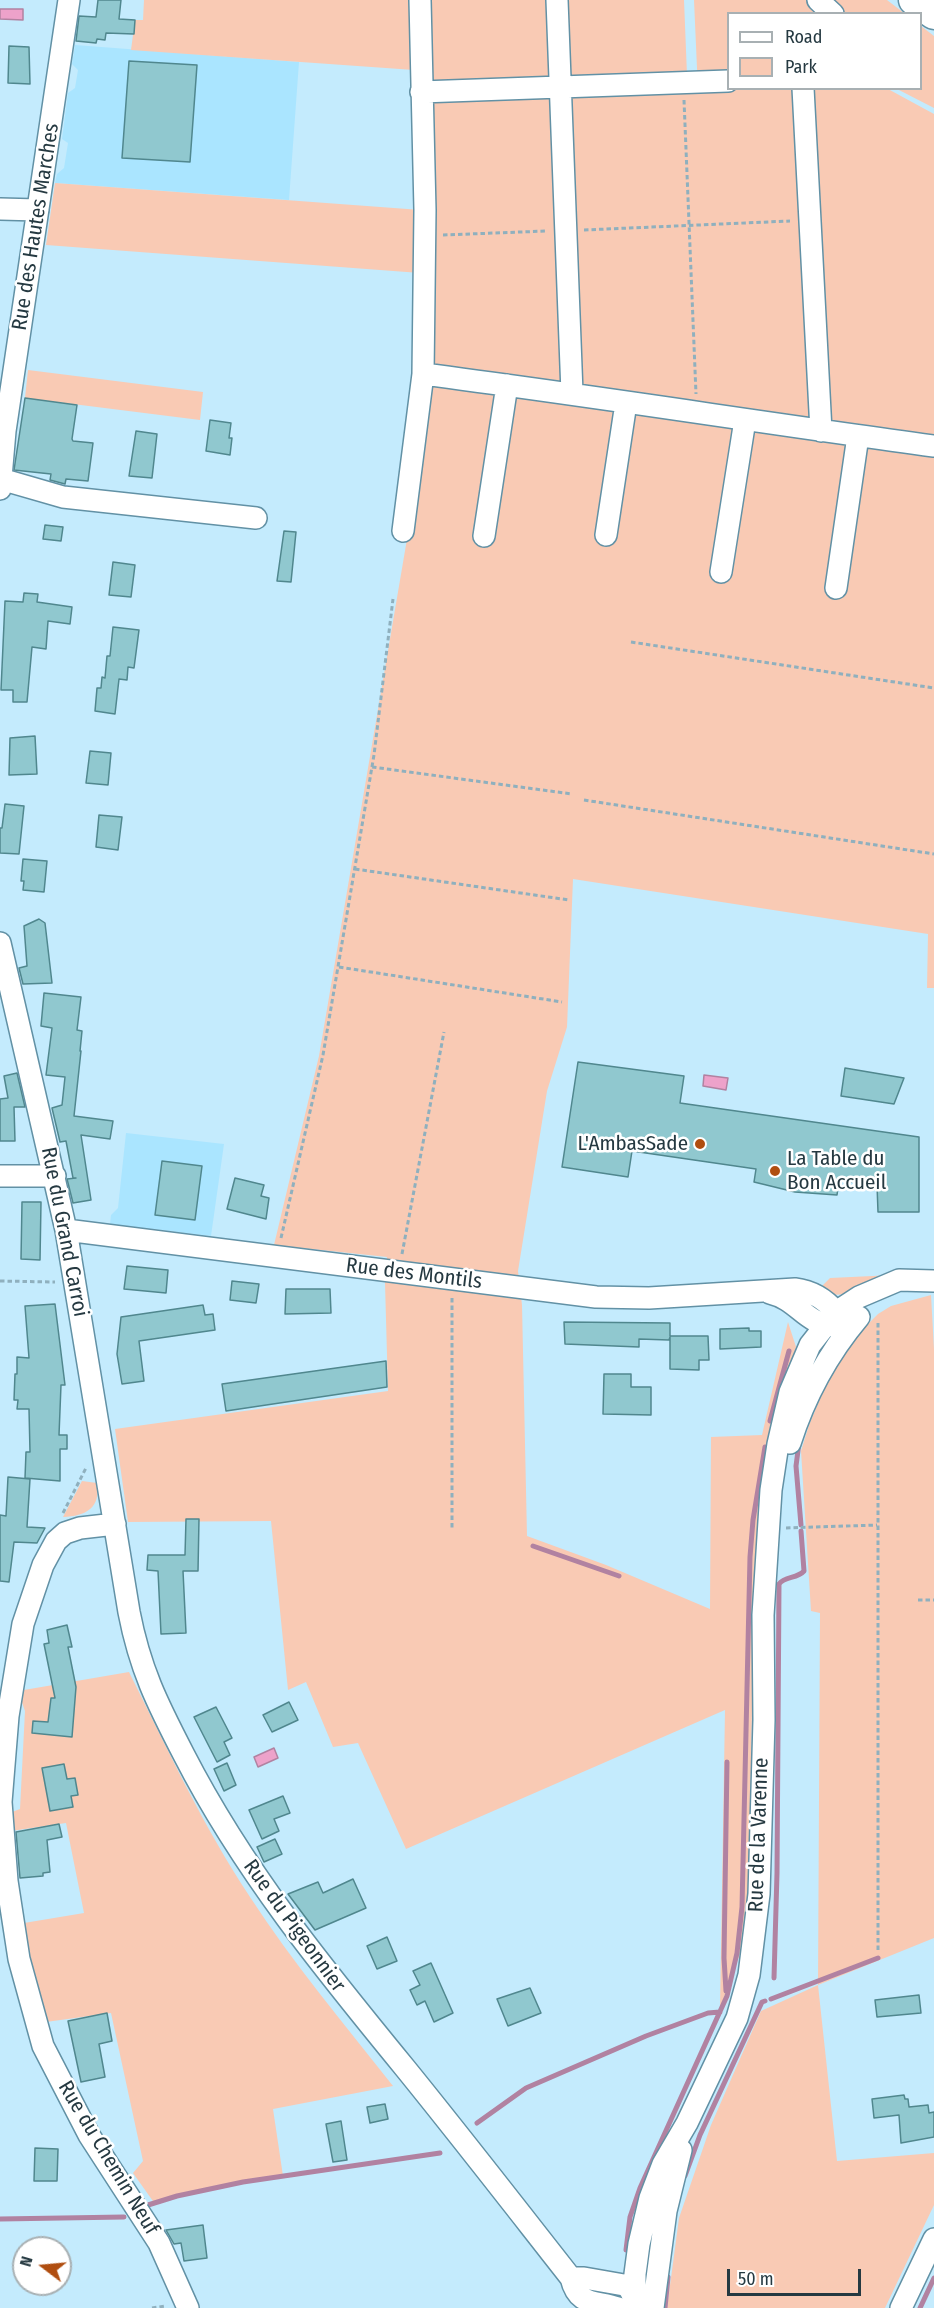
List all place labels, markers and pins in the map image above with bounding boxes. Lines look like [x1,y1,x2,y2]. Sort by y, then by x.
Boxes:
place label: L'AmbasSade [578,1131,688,1157]
marker: L'AmbasSade [693,1137,707,1151]
place label: La Table du Bon Accueil [787,1146,886,1196]
marker: La Table du Bon Accueil [768,1164,782,1178]

